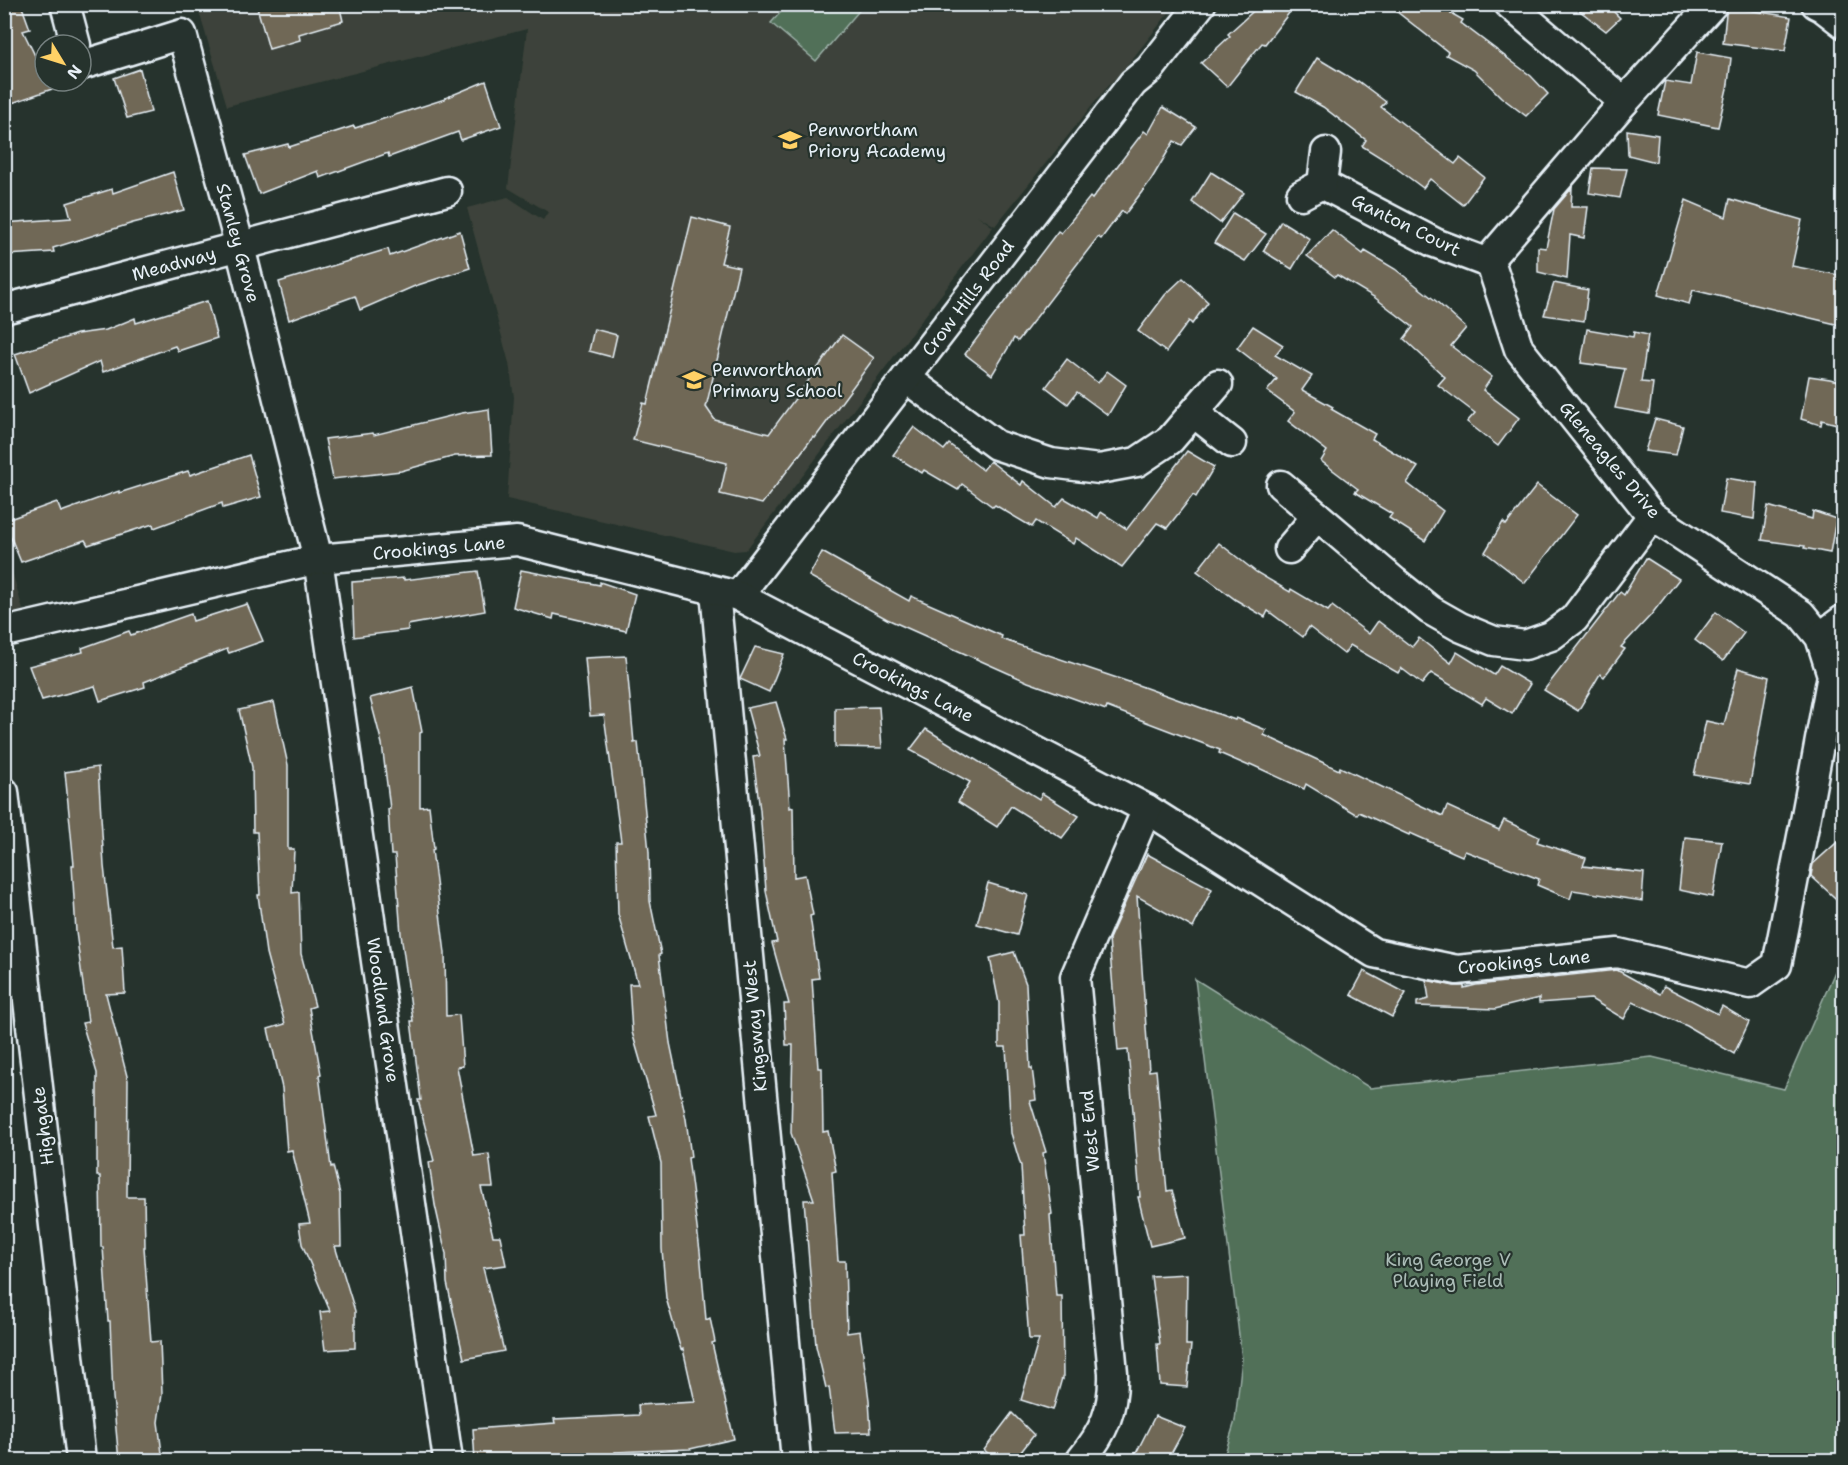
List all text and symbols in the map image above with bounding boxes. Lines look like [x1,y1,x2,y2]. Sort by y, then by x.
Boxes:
north arrow [33,33,93,93]
text: N [62,60,87,83]
place label: Penwortham Priory Academy [808,118,946,163]
school or university icon: Penwortham Priory Academy [777,127,803,153]
street label: Stanley Grove [211,181,265,305]
street label: Ganton Court [1347,188,1465,262]
street label: Crow Hills Road [916,235,1020,361]
street label: Meadway [129,241,219,287]
place label: Penwortham Primary School [712,358,843,403]
school or university icon: Penwortham Primary School [681,367,707,393]
street label: Gleneagles Drive [1554,396,1666,524]
street label: Crookings Lane [372,530,506,566]
street label: Crookings Lane [848,646,978,728]
street label: Woodland Grove [361,936,405,1084]
street label: Crookings Lane [1457,944,1591,980]
street label: Kingsway West [737,959,773,1093]
street label: Highgate [26,1085,60,1167]
street label: West End [1074,1089,1106,1173]
park label: King George V Playing Field [1385,1248,1511,1293]

